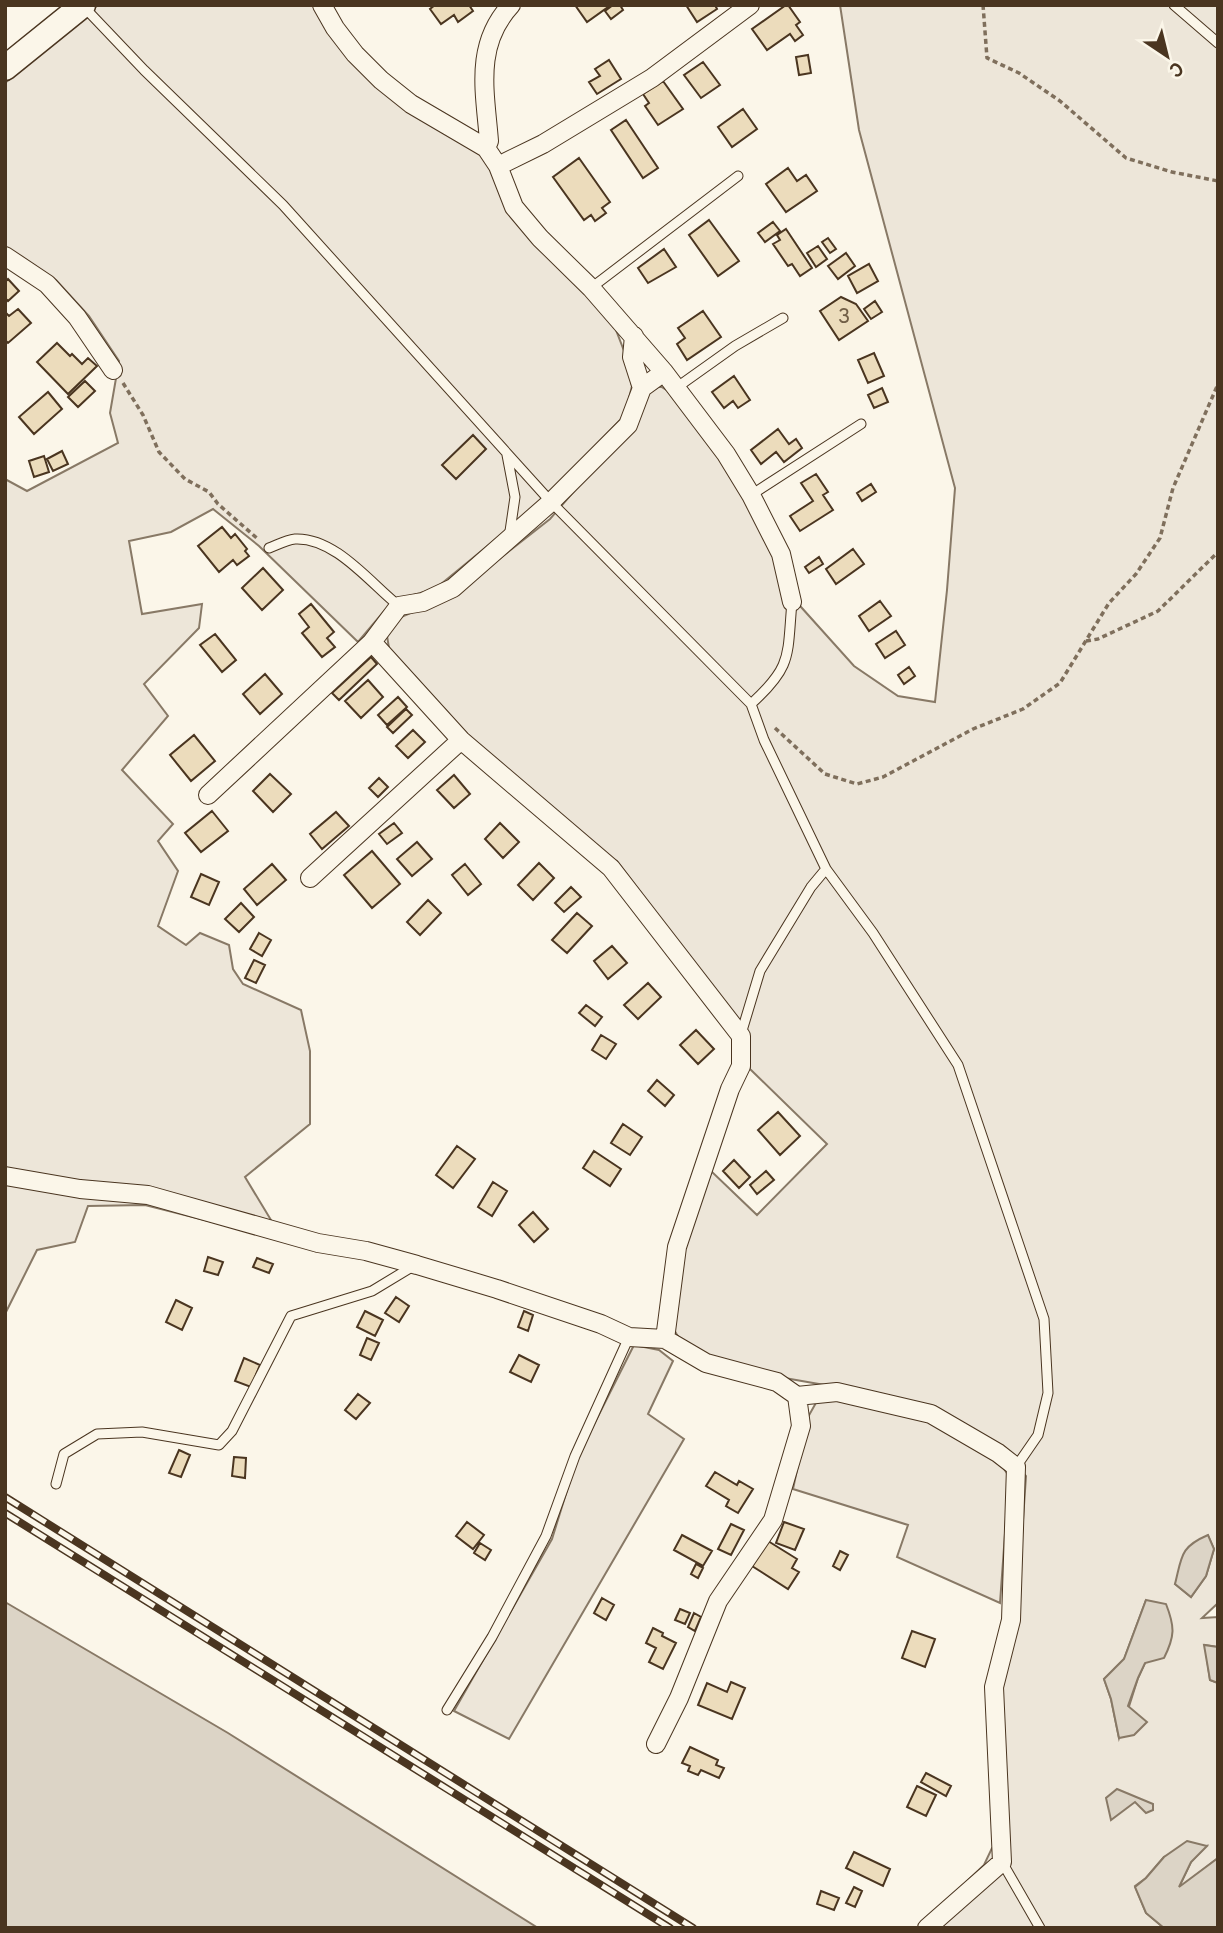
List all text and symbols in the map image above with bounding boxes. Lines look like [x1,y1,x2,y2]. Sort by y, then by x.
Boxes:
north arrow [1132,21,1202,91]
text: С [1164,55,1187,82]
house number: 3 [838,304,850,331]

